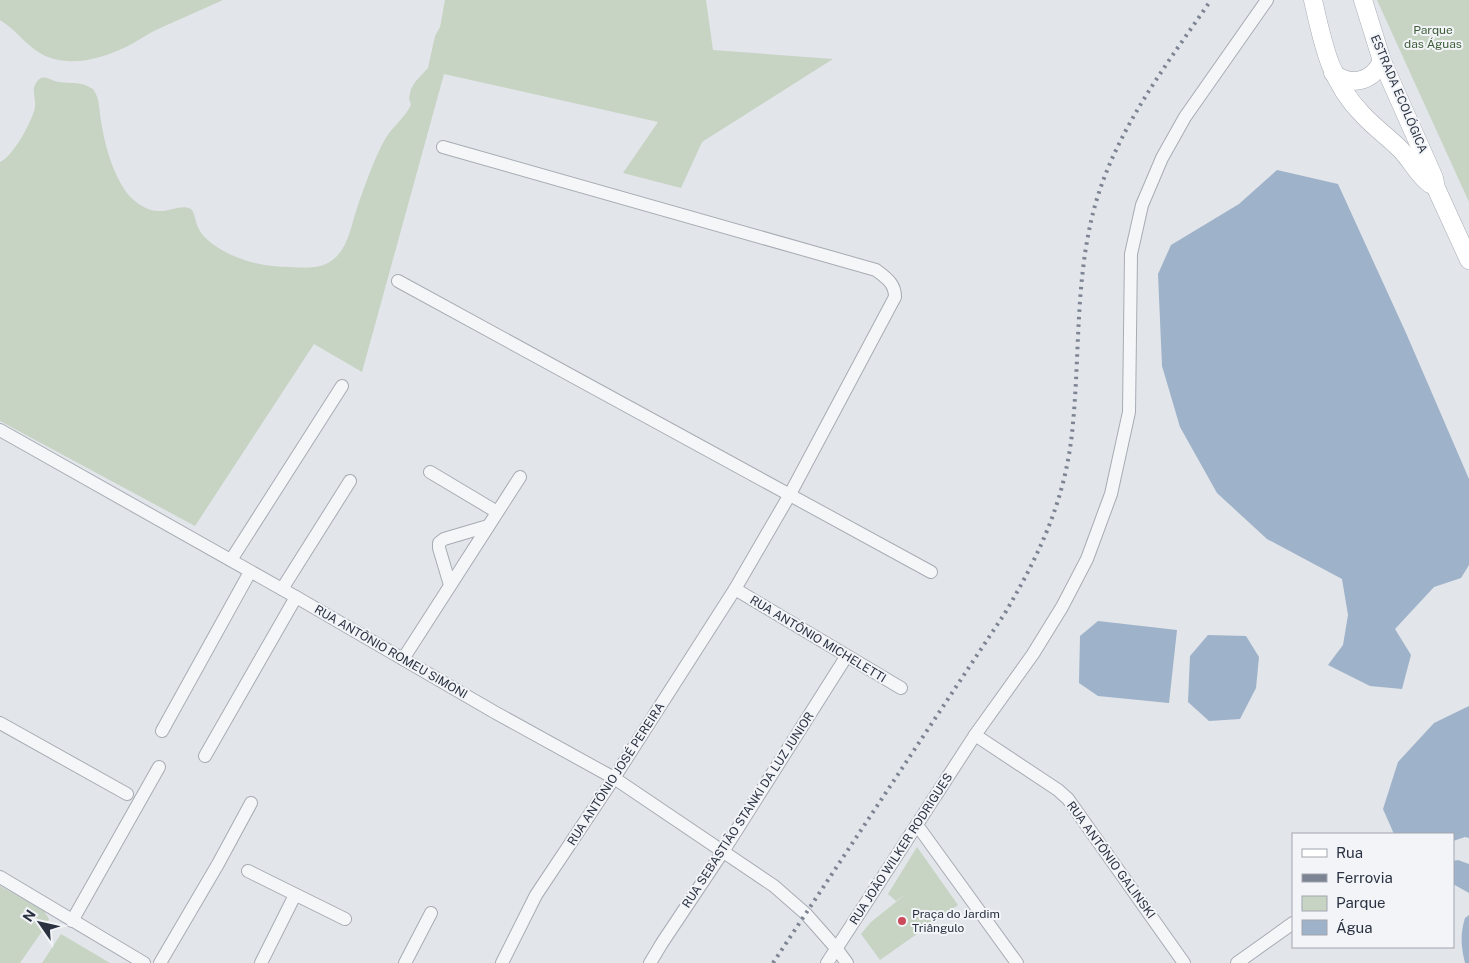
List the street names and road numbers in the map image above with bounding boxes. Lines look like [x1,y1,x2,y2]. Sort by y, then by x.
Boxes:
street label: ESTRADA ECOLÓGICA [1368,33,1431,156]
street label: RUA ANTÔNIO MICHELETTI [747,593,889,685]
street label: RUA ANTÔNIO ROMEU SIMONI [312,602,470,702]
street label: RUA ANTÔNIO JOSÉ PEREIRA [564,700,668,848]
street label: RUA SEBASTIÃO STANKI DA LUZ JUNIOR [679,709,817,911]
street label: RUA JOÃO WILKER RODRIGUES [847,771,955,927]
street label: RUA ANTÔNIO GALINSKI [1064,799,1158,921]

